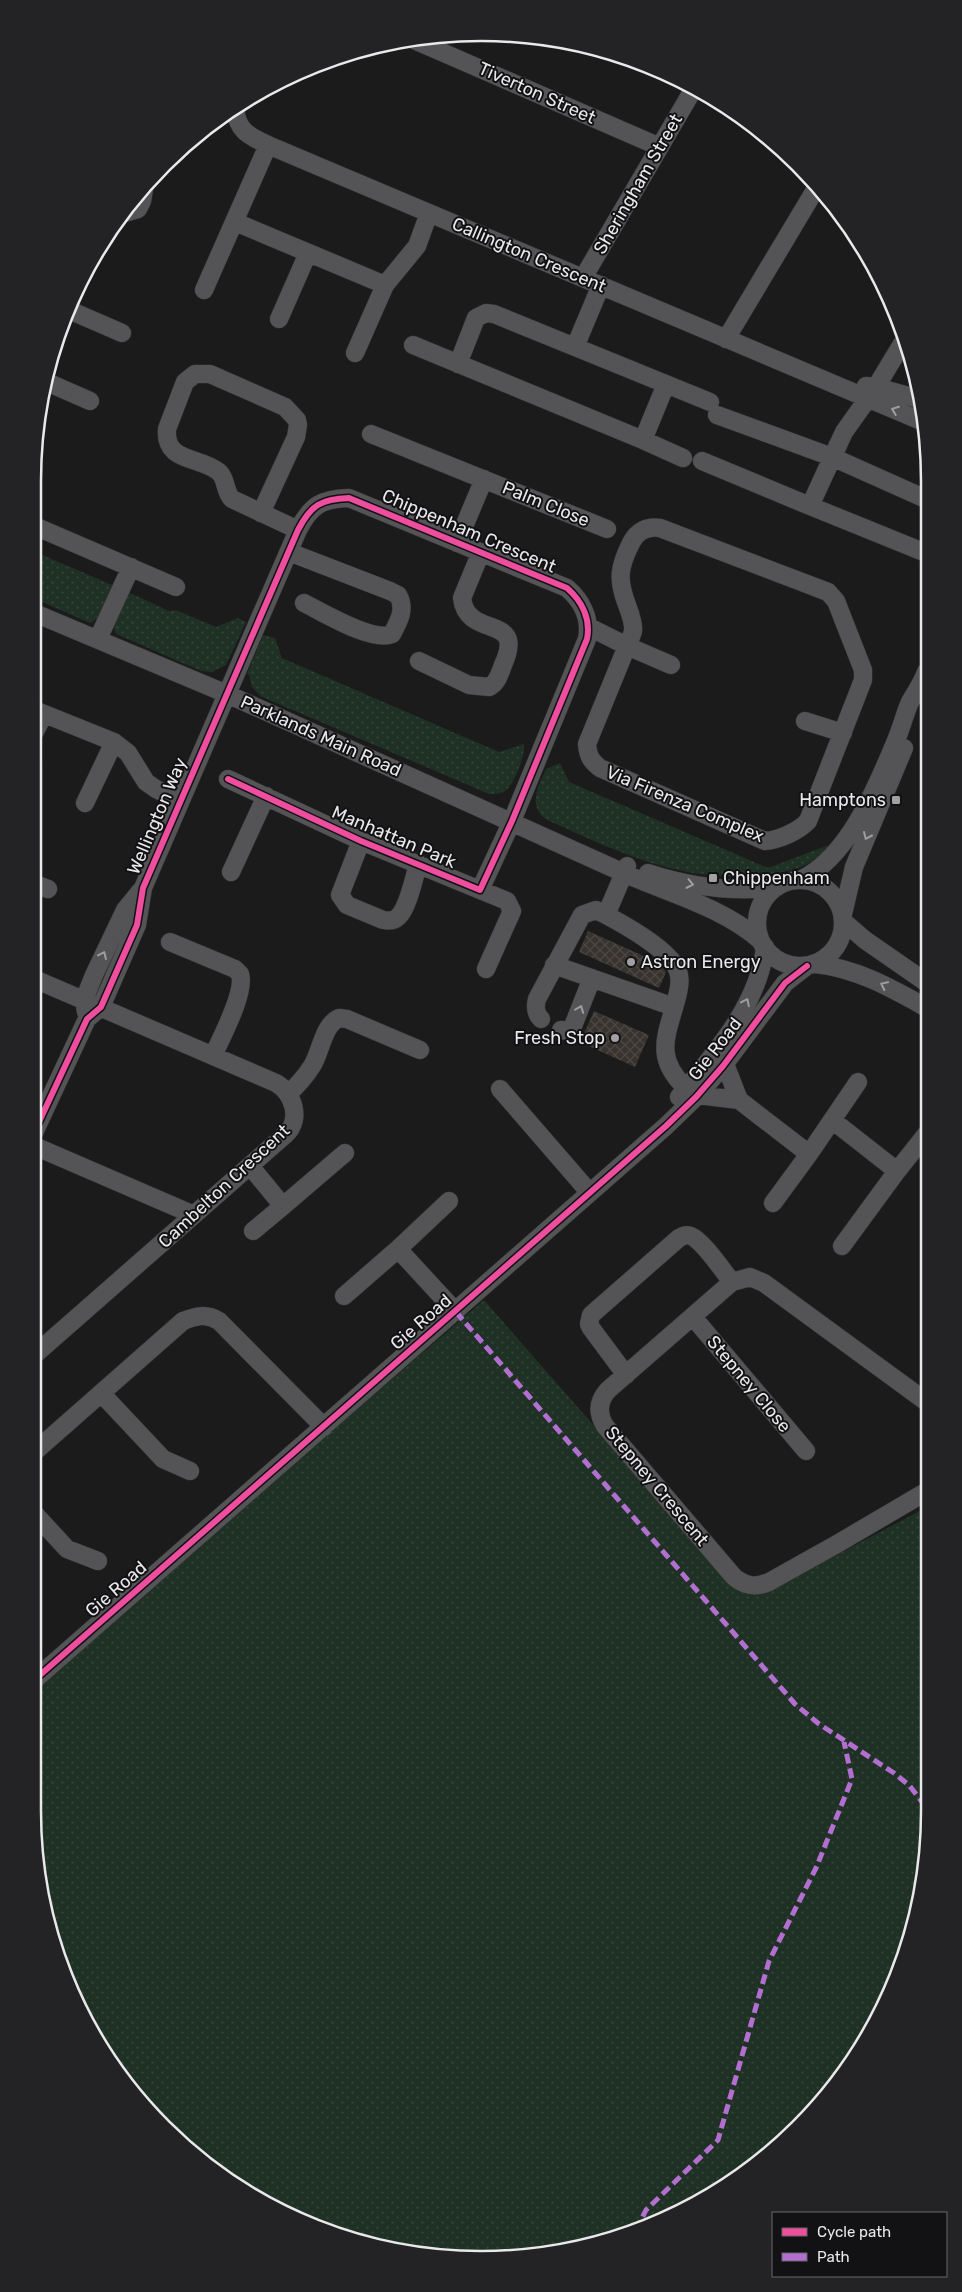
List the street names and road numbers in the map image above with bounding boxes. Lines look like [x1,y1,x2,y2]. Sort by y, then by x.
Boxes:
street label: Tiverton Street [475,57,599,129]
street label: Sheringham Street [589,110,687,258]
street label: Callington Crescent [449,213,609,297]
street label: Palm Close [499,477,593,531]
street label: Chippenham Crescent [379,484,559,578]
street label: Parklands Main Road [237,691,405,781]
street label: Wellington Way [122,754,192,878]
street label: Via Firenza Complex [603,761,768,847]
street label: Manhattan Park [329,801,460,873]
street label: Gie Road [684,1013,746,1085]
street label: Cambelton Crescent [154,1119,294,1253]
street label: Gie Road [386,1290,456,1354]
street label: Stepney Close [702,1331,796,1437]
street label: Stepney Crescent [601,1422,713,1550]
street label: Gie Road [81,1557,151,1621]

